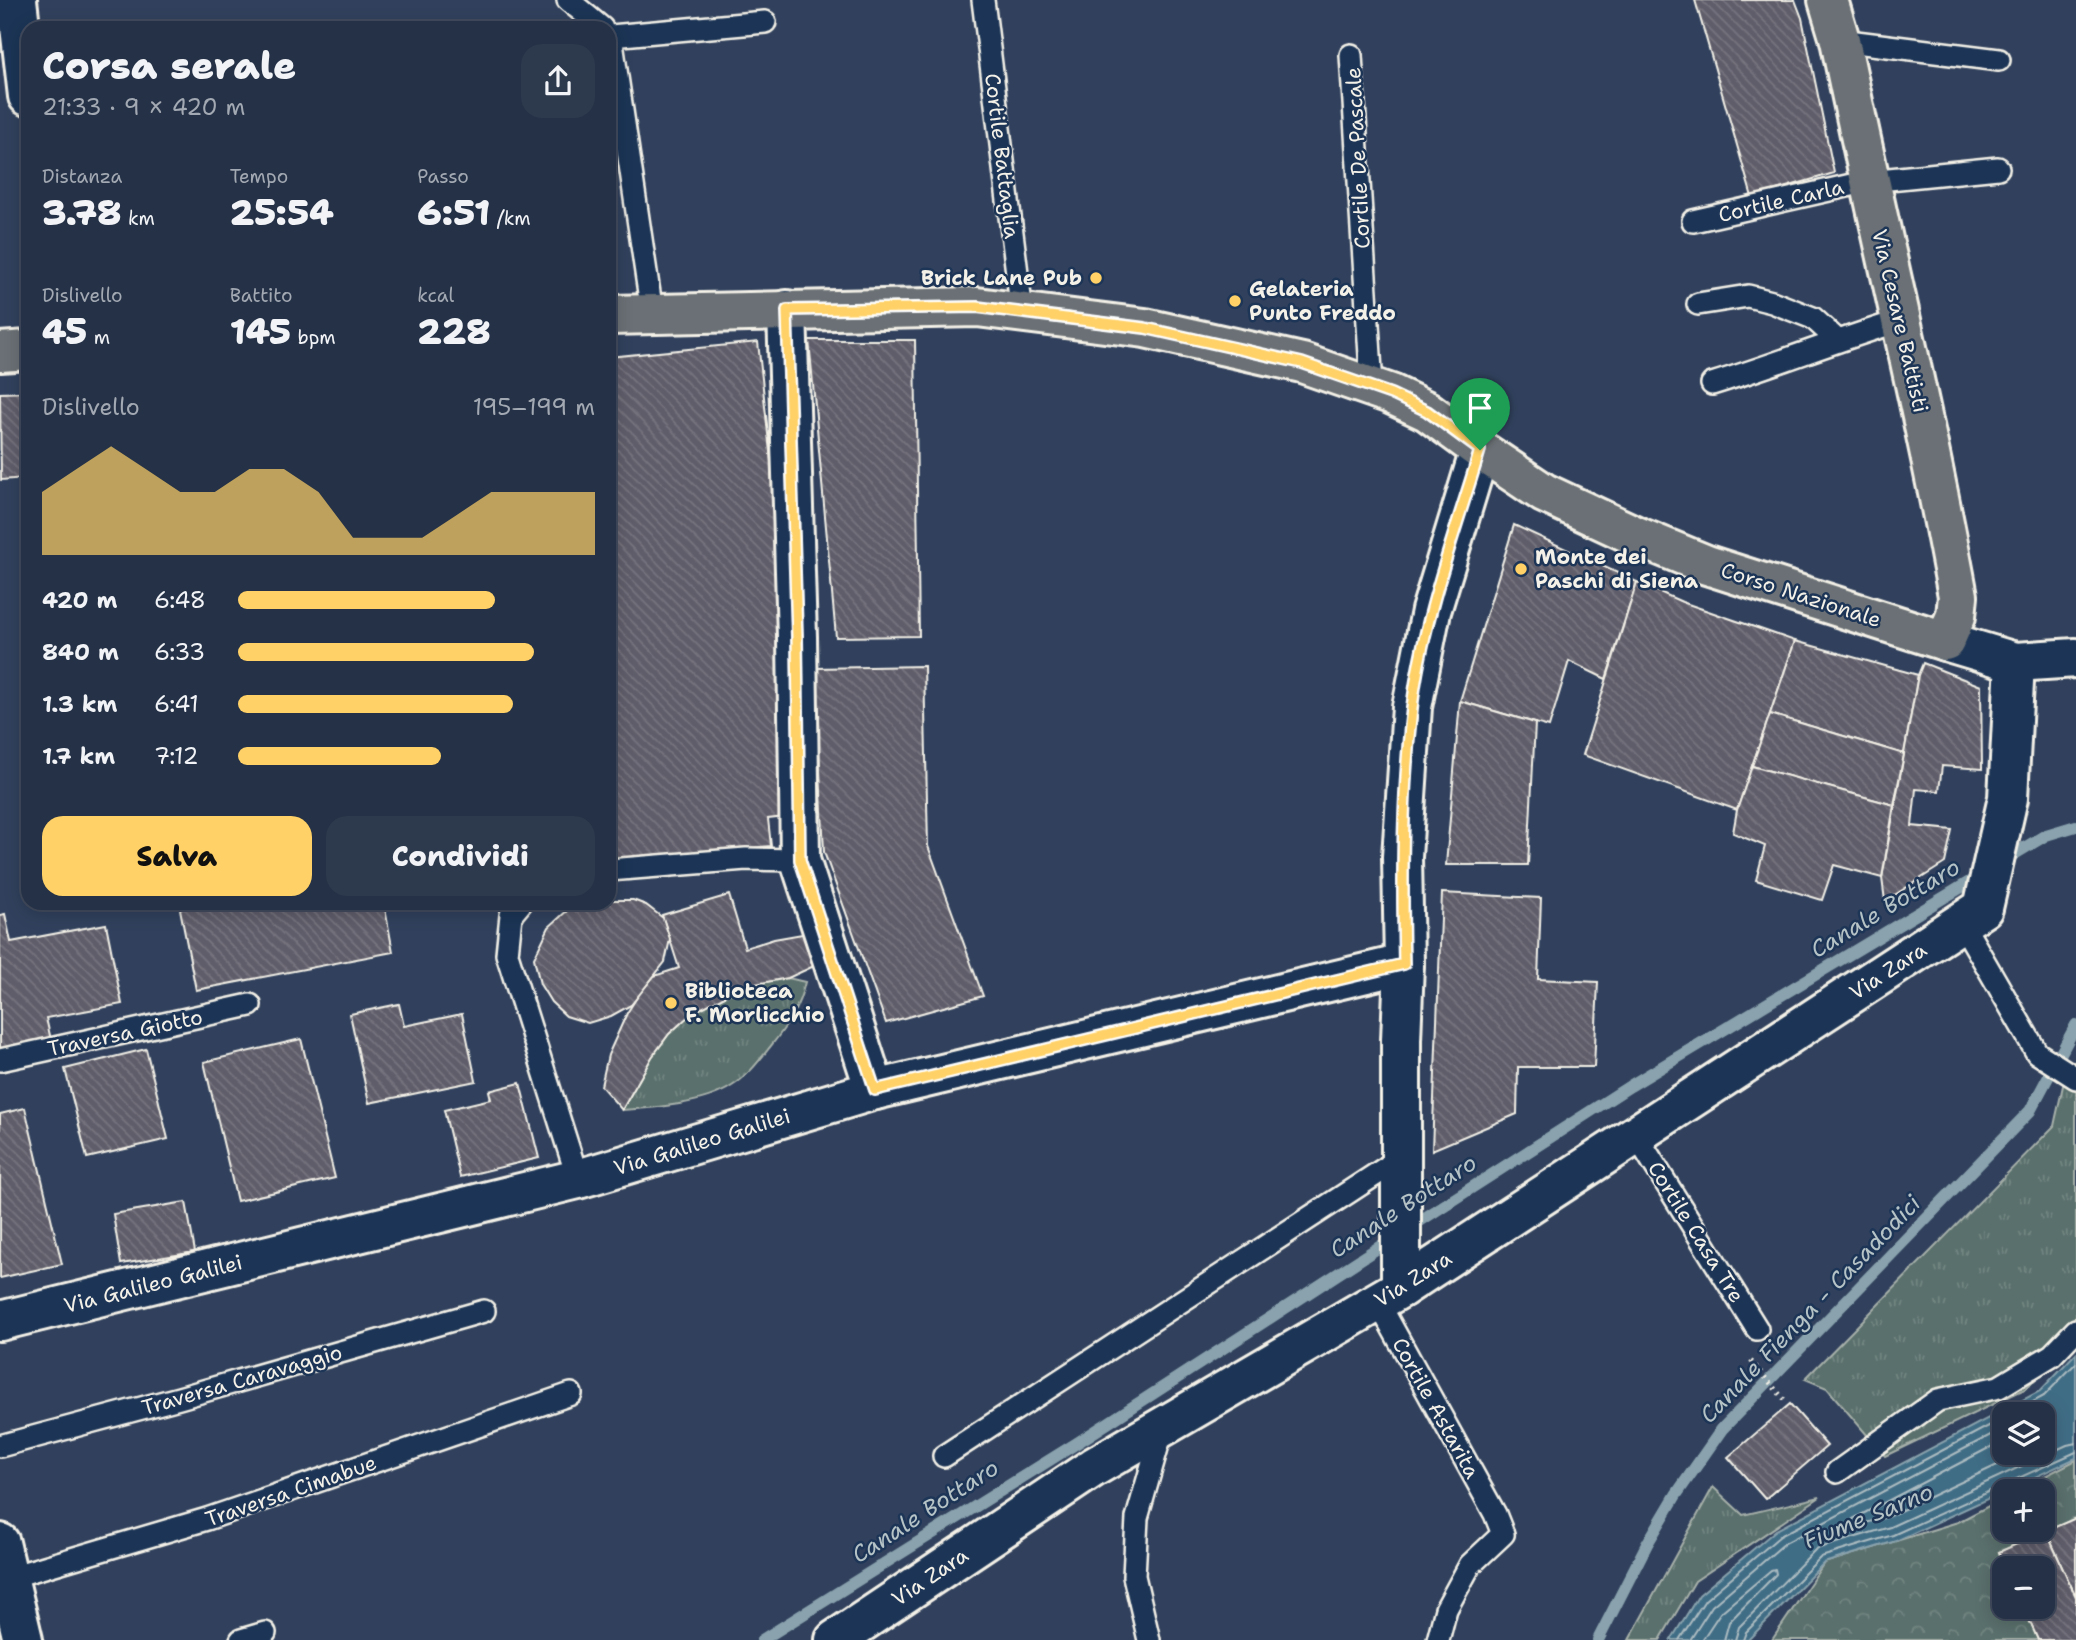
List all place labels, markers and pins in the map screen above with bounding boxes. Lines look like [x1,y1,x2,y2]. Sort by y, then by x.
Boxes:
place label: Brick Lane Pub [921,264,1082,292]
marker: Brick Lane Pub [1088,270,1104,286]
place label: Gelateria Punto Freddo [1249,275,1396,327]
marker: Gelateria Punto Freddo [1227,293,1243,309]
pin [1450,378,1510,450]
place label: Monte dei Paschi di Siena [1535,543,1699,595]
marker: Monte dei Paschi di Siena [1513,561,1529,577]
place label: Biblioteca F. Morlicchio [685,977,825,1029]
marker: Biblioteca F. Morlicchio [663,995,679,1011]

